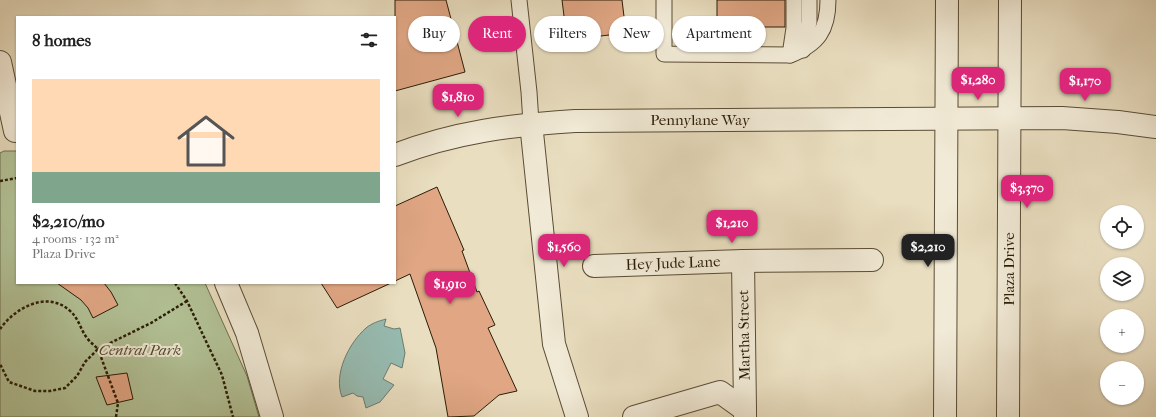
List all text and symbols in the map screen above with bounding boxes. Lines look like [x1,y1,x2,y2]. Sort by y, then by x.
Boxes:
chip: Buy [408,16,460,52]
chip: Rent [468,16,526,52]
chip: Filters [534,16,601,52]
chip: New [609,16,664,52]
chip: Apartment [672,16,766,52]
icon: filters [358,29,380,51]
text: 8 homes [32,30,91,50]
pin: $1,280 [945,67,1011,101]
pin: $1,170 [1052,68,1118,102]
text: $1,280 [961,72,995,87]
text: $1,170 [1069,73,1101,88]
pin: $1,810 [425,84,491,118]
text: $1,810 [442,89,474,104]
icon: home [170,105,242,177]
street label: Pennylane Way [650,111,751,129]
pin: $3,370 [994,175,1060,209]
text: $3,370 [1010,180,1044,195]
map controls [1100,205,1144,405]
button: locate [1100,205,1144,249]
pin: $1,210 [699,210,765,244]
text: $2,210/mo [32,211,105,231]
text: $1,210 [716,215,748,230]
text: 4 rooms · 132 m² [32,231,119,246]
street label: Plaza Drive [1000,232,1018,306]
pin: $1,560 [531,234,597,268]
pin: $2,210 [895,234,961,268]
text: $1,560 [547,239,581,254]
text: $2,210 [911,239,945,254]
text: Plaza Drive [32,246,96,261]
street label: Hey Jude Lane [625,252,721,274]
button: layers [1100,257,1144,301]
pin: $1,910 [417,271,483,305]
text: $1,910 [434,276,466,291]
street label: Martha Street [734,289,754,380]
button: + [1100,309,1144,353]
park label: Central Park [99,341,181,359]
button: − [1100,361,1144,405]

